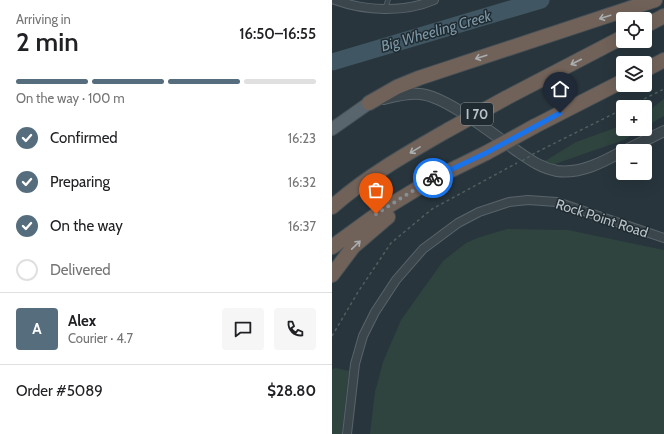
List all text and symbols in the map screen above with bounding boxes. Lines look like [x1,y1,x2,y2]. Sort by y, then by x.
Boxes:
water label: Big Wheeling Creek [379,7,494,55]
text: Arriving in [16,11,71,27]
map controls [616,12,652,180]
button: locate [616,12,652,48]
one-way arrow [599,13,611,21]
text: 16:50–16:55 [239,25,316,43]
text: 2 min [16,26,79,58]
one-way arrow [475,54,488,61]
button: layers [616,56,652,92]
one-way arrow [570,59,582,66]
pin [543,72,577,113]
icon: home [549,78,571,100]
text: On the way · 100 m [16,90,125,106]
button: + [616,100,652,136]
road number: I 70 [461,103,493,125]
icon: check [16,127,38,149]
text: Confirmed [50,129,118,147]
text: 16:23 [288,130,316,146]
button: − [616,144,652,180]
one-way arrow [409,146,421,154]
courier [413,158,453,198]
icon: bike [422,167,444,189]
icon: check [16,171,38,193]
text: Preparing [50,173,110,191]
pin [359,173,393,214]
text: 16:32 [288,174,316,190]
icon: bag [365,179,387,201]
street label: Rock Point Road [554,195,650,241]
icon: check [16,215,38,237]
text: On the way [50,217,123,235]
text: 16:37 [288,218,316,234]
one-way arrow [351,240,361,250]
text: Delivered [50,261,111,279]
button: chat [222,308,264,350]
button: phone [274,308,316,350]
text: Alex [68,312,96,330]
text: A [32,320,42,338]
text: Courier · 4.7 [68,330,133,346]
text: Order #5089 [16,382,103,400]
text: $28.80 [267,382,316,400]

